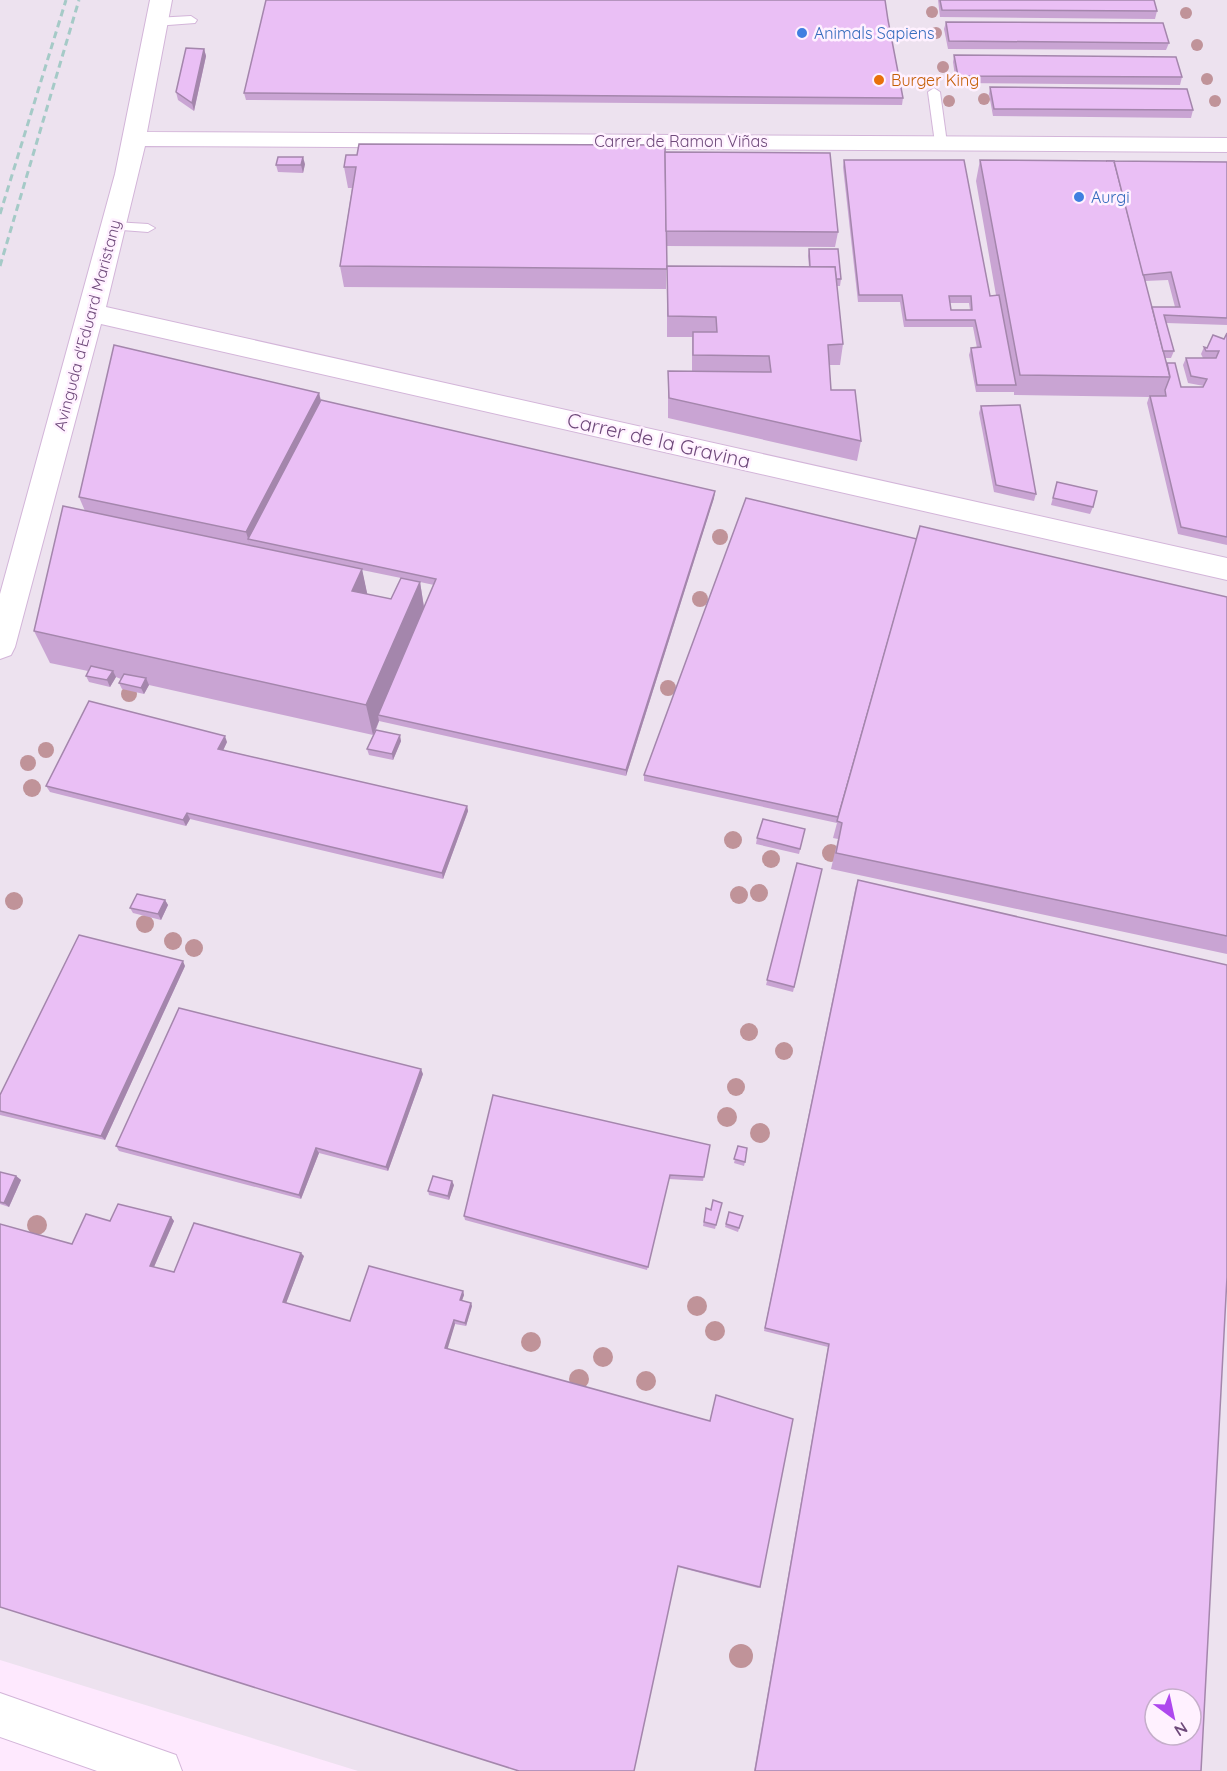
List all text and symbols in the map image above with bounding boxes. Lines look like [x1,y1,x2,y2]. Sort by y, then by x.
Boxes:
place label: Animals Sapiens [814,23,934,43]
marker: Animals Sapiens [795,26,809,40]
place label: Burger King [891,70,979,90]
marker: Burger King [872,73,886,87]
street label: Carrer de Ramon Viñas [594,131,768,151]
place label: Aurgi [1091,187,1130,207]
marker: Aurgi [1072,190,1086,204]
street label: Avinguda d'Eduard Maristany [49,217,125,433]
street label: Carrer de la Gravina [565,407,753,473]
north arrow [1143,1687,1203,1747]
text: N [1171,1718,1192,1741]

